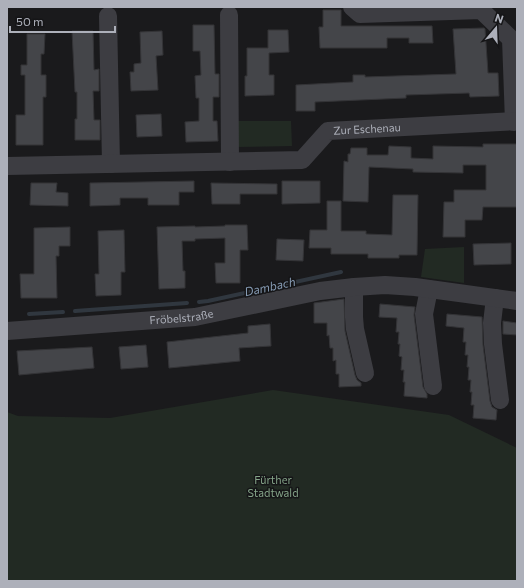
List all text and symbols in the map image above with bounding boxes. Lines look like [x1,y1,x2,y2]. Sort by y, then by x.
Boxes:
scale bar [10,8,115,34]
north arrow [476,8,516,48]
text: N [493,11,505,26]
text: 50 m [16,14,44,28]
street label: Zur Eschenau [333,120,401,137]
water label: Dambach [243,274,297,298]
street label: Fröbelstraße [149,306,215,326]
park label: Fürther Stadtwald [247,473,299,499]

